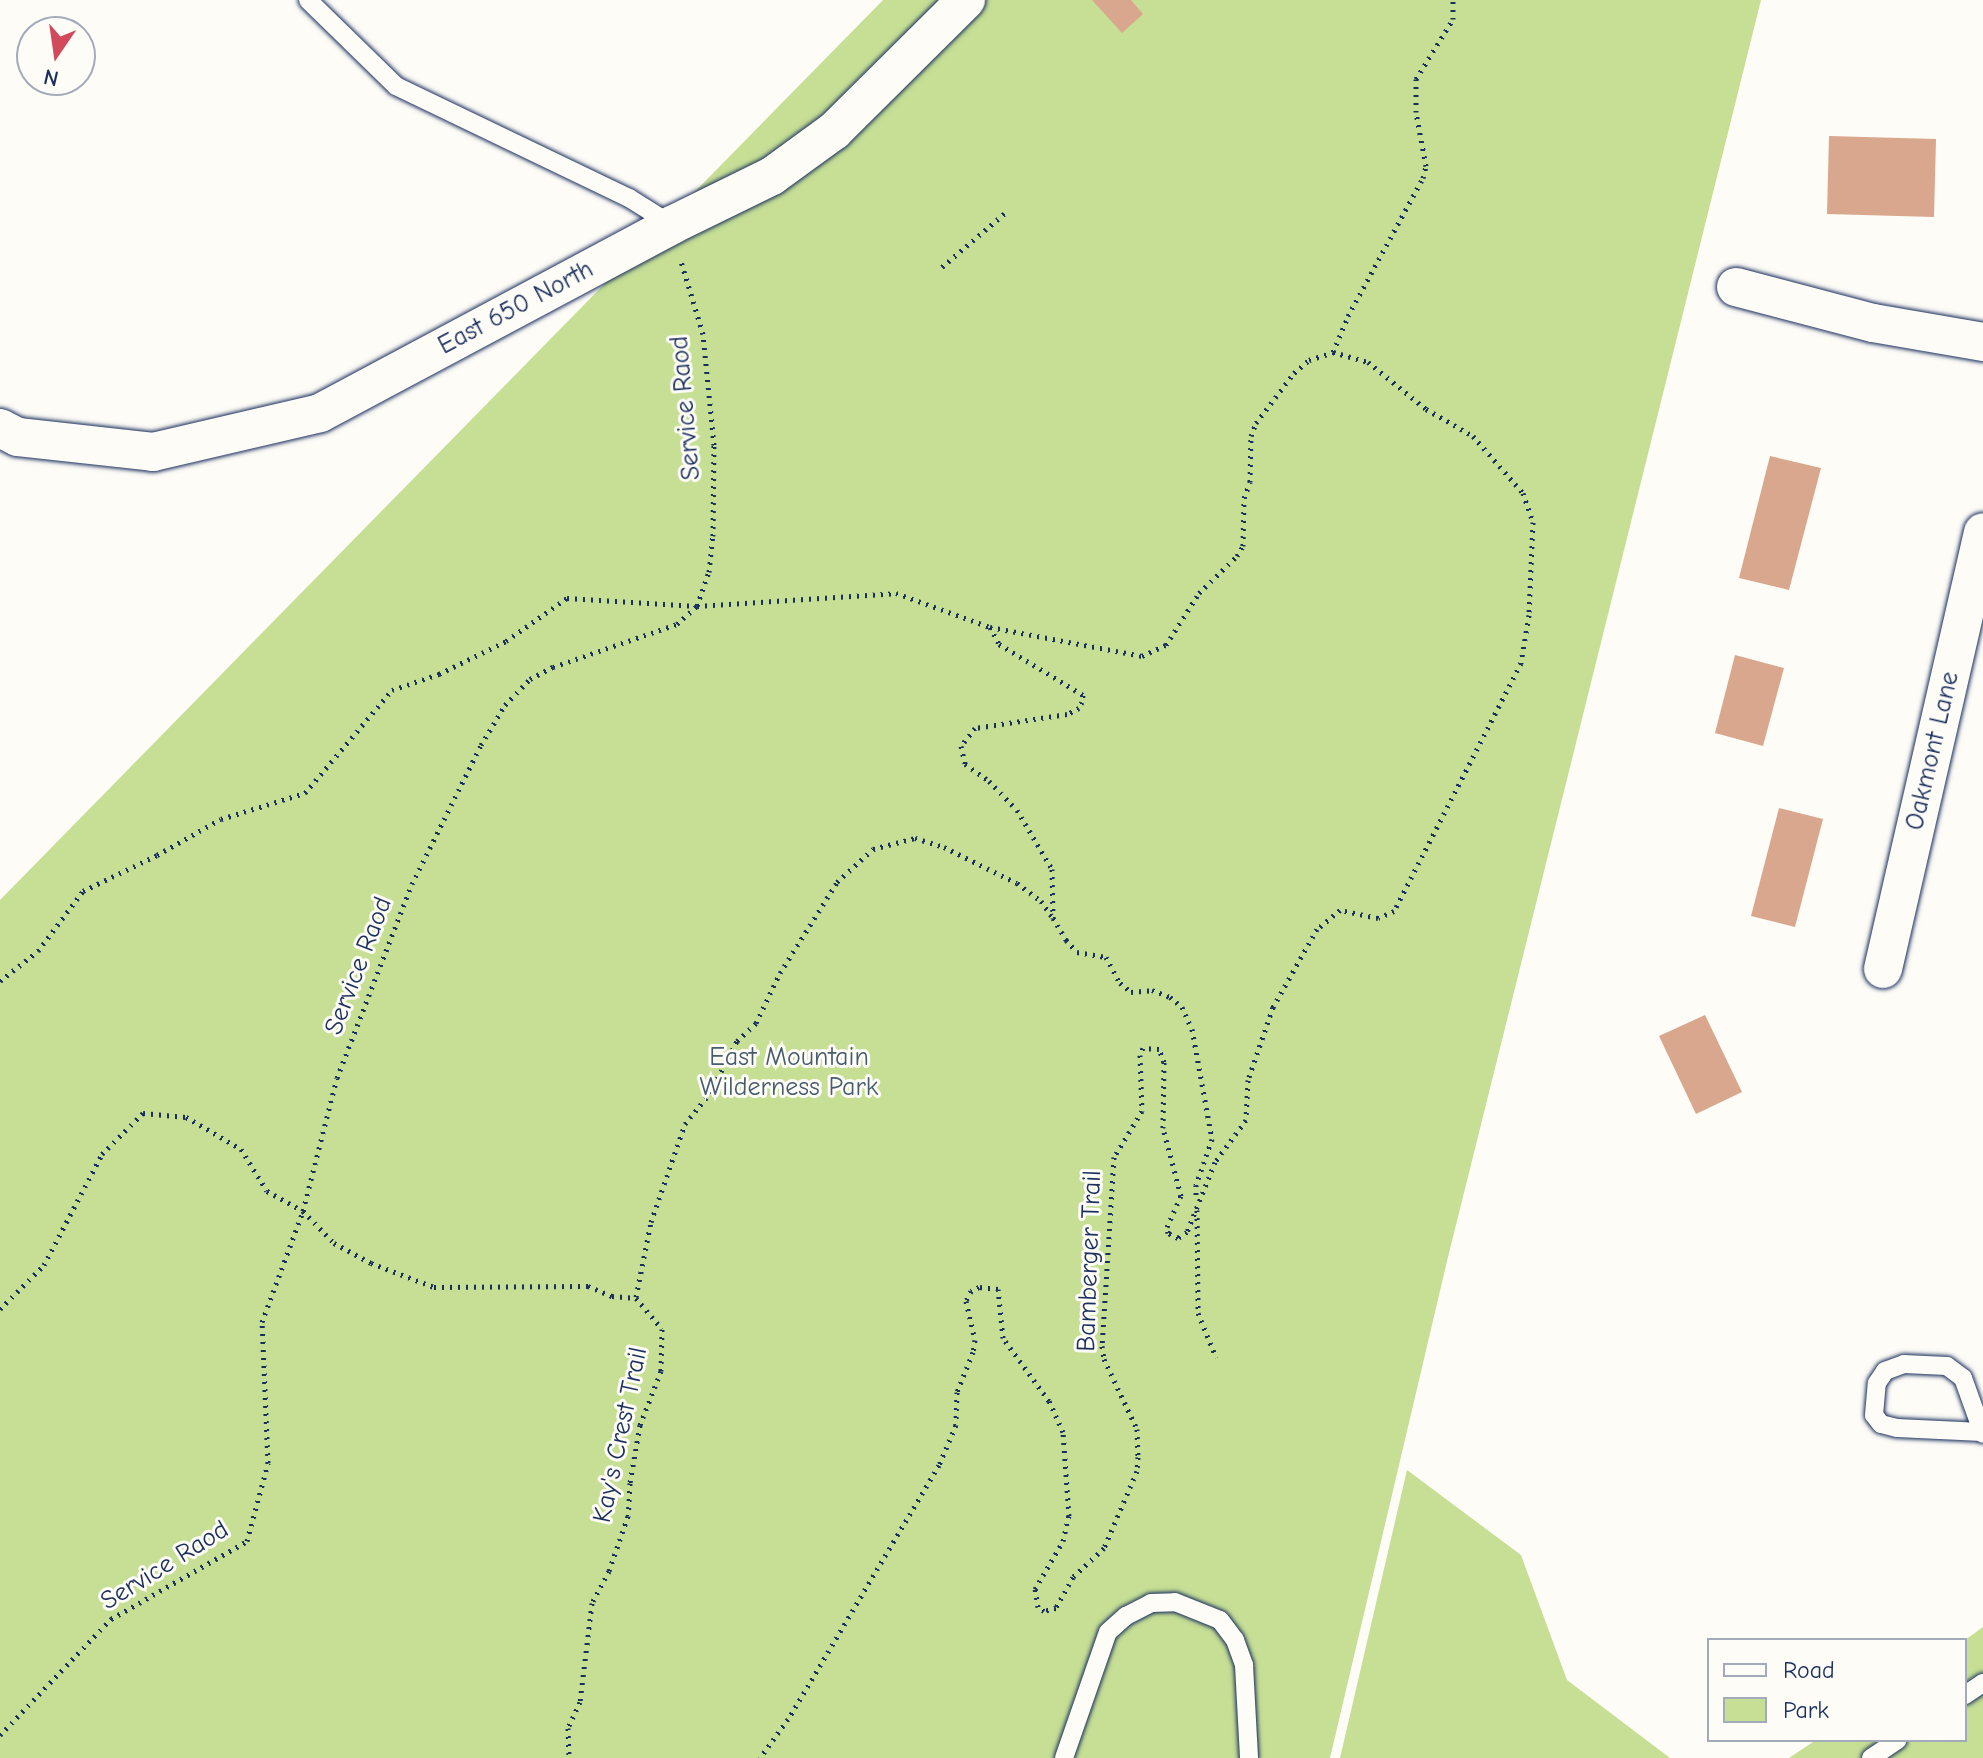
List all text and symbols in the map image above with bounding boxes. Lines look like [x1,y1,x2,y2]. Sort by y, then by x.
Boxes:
north arrow [16,16,96,96]
text: N [41,63,61,92]
street label: East 650 North [433,254,599,362]
street label: Service Raod [664,334,708,482]
street label: Oakmont Lane [1900,669,1966,833]
street label: Service Raod [318,893,400,1039]
park label: East Mountain Wilderness Park [700,1042,878,1104]
street label: Bamberger Trail [1071,1170,1109,1352]
street label: Kay's Crest Trail [587,1345,655,1525]
street label: Service Raod [95,1514,235,1618]
legend [1707,1638,1967,1742]
text: Road [1783,1656,1835,1684]
text: Park [1783,1696,1829,1724]

